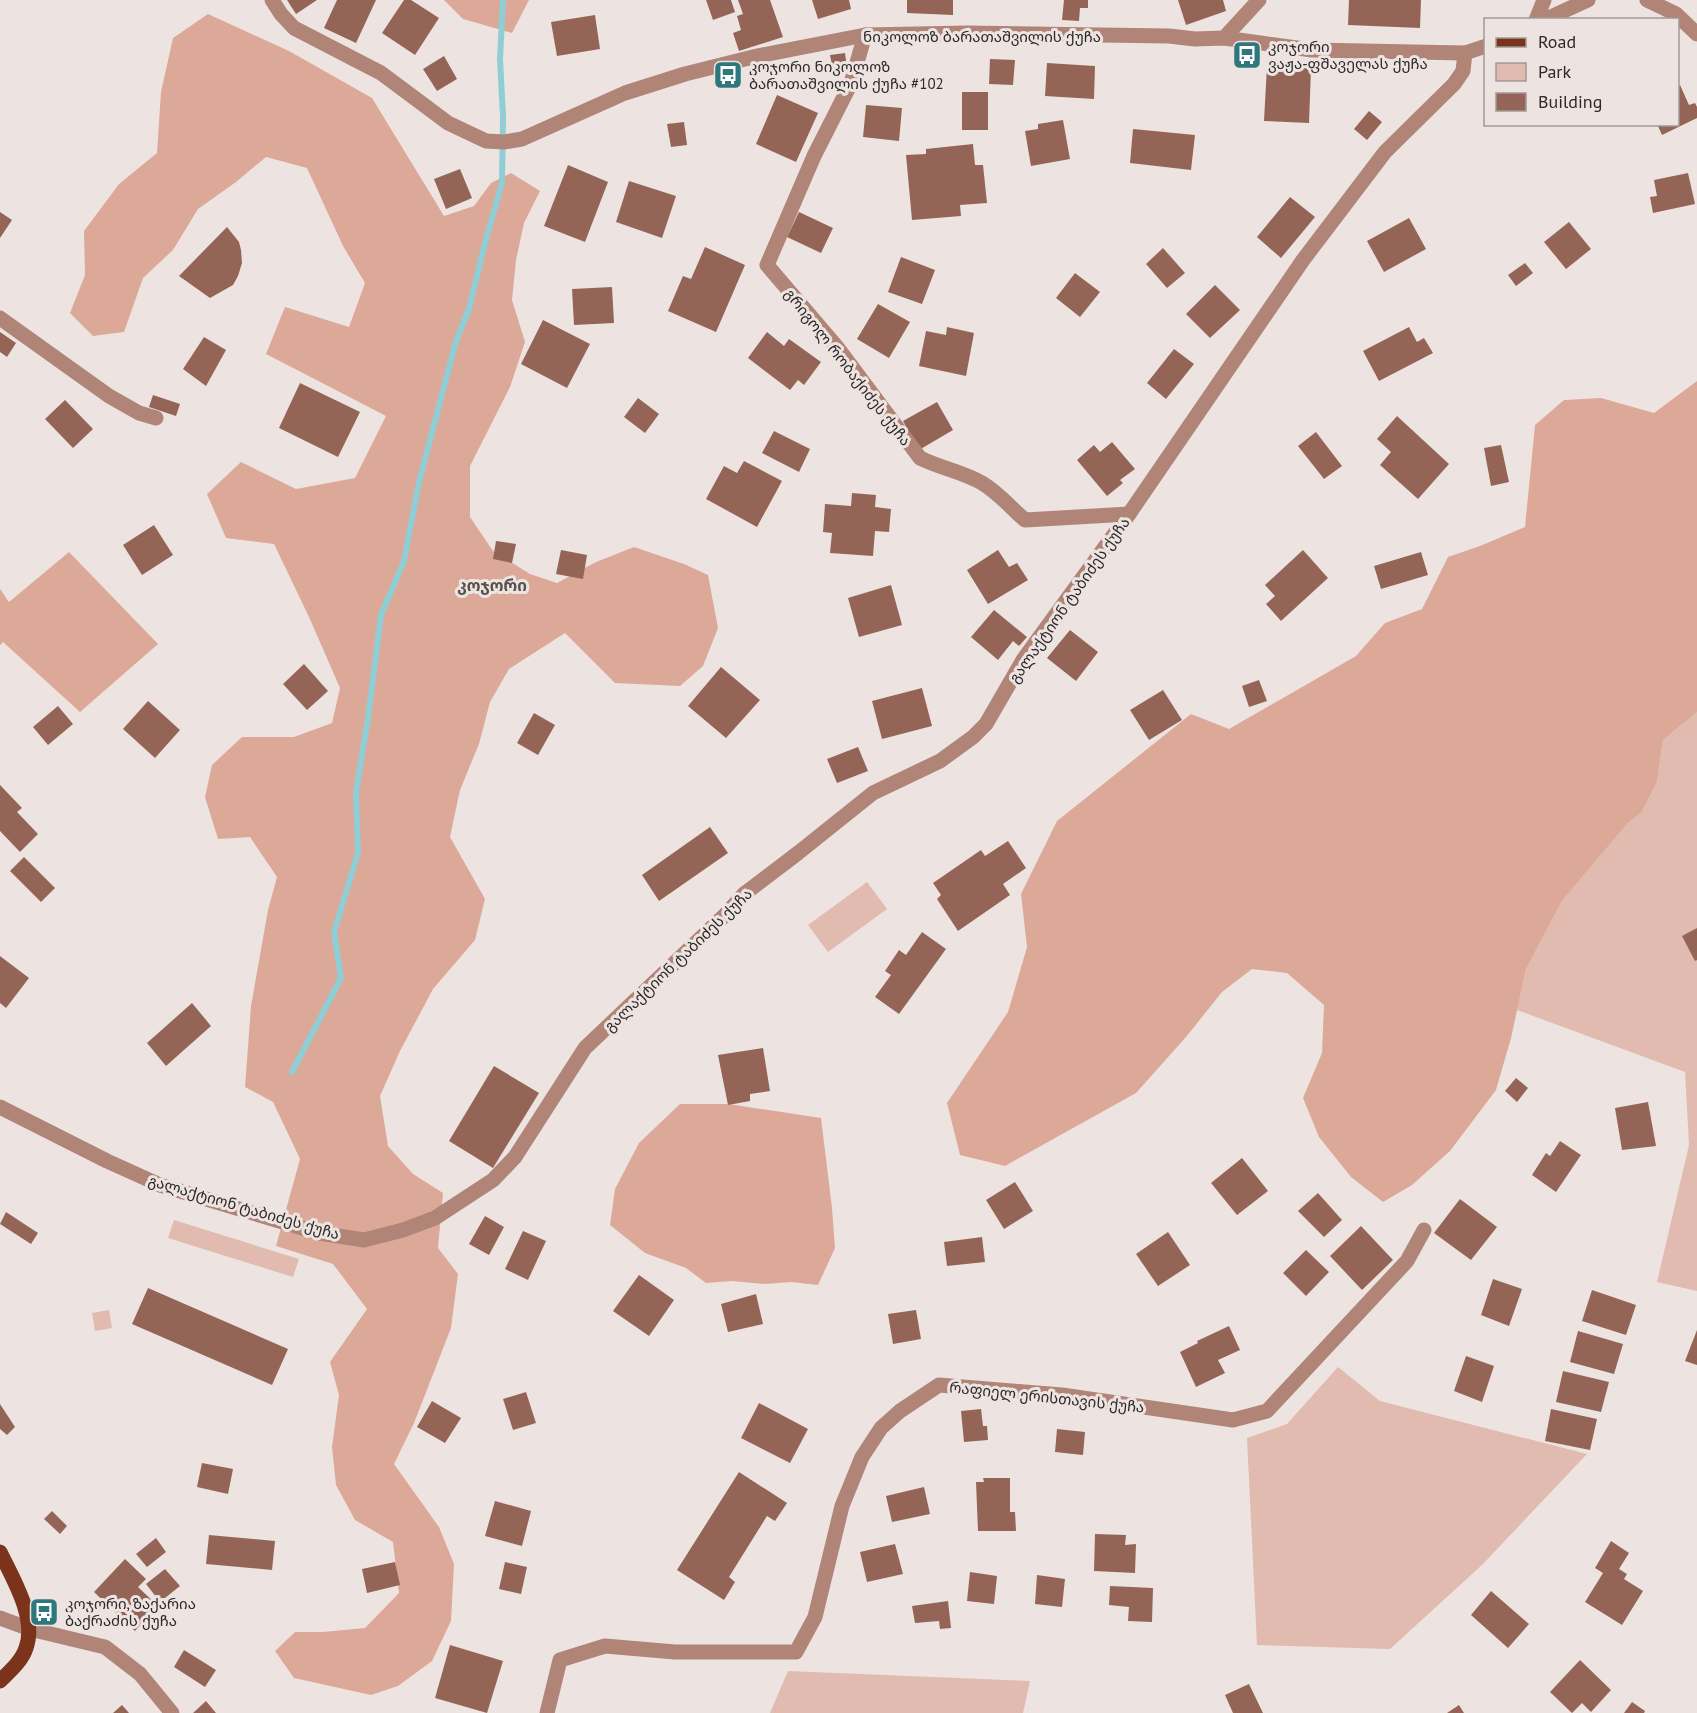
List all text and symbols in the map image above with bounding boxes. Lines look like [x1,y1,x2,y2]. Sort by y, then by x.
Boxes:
legend [1484,18,1679,126]
street label: ნიკოლოზ ბარათაშვილის ქუჩა [863,27,1101,46]
text: Road [1538,30,1576,53]
place label: კოჯორი ვაჟა-ფშაველას ქუჩა [1268,37,1428,73]
bus stop icon: კოჯორი ვაჟა-ფშაველას ქუჩა [1231,39,1263,71]
place label: კოჯორი ნიკოლოზ ბარათაშვილის ქუჩა #102 [749,57,944,93]
bus stop icon: კოჯორი ნიკოლოზ ბარათაშვილის ქუჩა #102 [712,59,744,91]
text: Park [1538,60,1571,83]
text: Building [1538,90,1602,113]
street label: გრიგოლ რობაქიძეს ქუჩა [781,285,915,449]
street label: გალაქტიონ ტაბიძეს ქუჩა [1004,513,1134,687]
district label: კოჯორი [457,575,527,595]
street label: გალაქტიონ ტაბიძეს ქუჩა [600,884,756,1036]
street label: გალაქტიონ ტაბიძეს ქუჩა [146,1171,342,1243]
street label: რაფიელ ერისთავის ქუჩა [949,1377,1145,1417]
place label: კოჯორი, ზაქარია ბაქრაძის ქუჩა [65,1594,196,1630]
bus stop icon: კოჯორი, ზაქარია ბაქრაძის ქუჩა [28,1596,60,1628]

